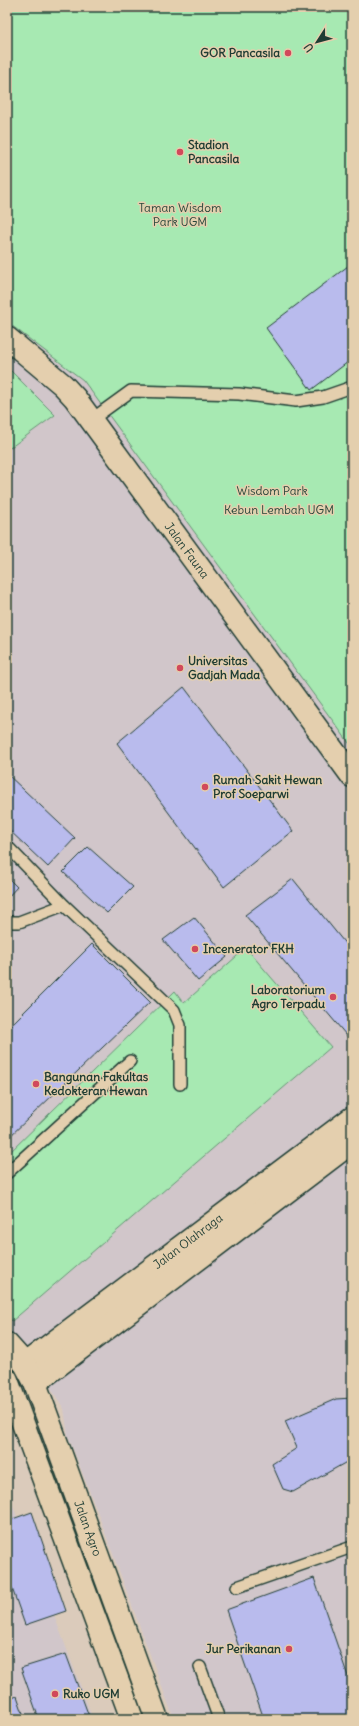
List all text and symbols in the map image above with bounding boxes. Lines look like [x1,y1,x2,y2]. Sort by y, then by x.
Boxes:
north arrow [297,22,337,62]
text: U [301,41,317,55]
place label: GOR Pancasila [200,45,280,60]
marker: GOR Pancasila [283,48,293,58]
place label: Stadion Pancasila [188,137,239,166]
marker: Stadion Pancasila [175,147,185,157]
park label: Taman Wisdom Park UGM [139,200,222,229]
park label: Wisdom Park [236,483,308,498]
park label: Kebun Lembah UGM [224,502,334,517]
street label: Jalan Fauna [162,519,213,582]
place label: Universitas Gadjah Mada [188,653,260,682]
marker: Universitas Gadjah Mada [175,663,185,673]
place label: Rumah Sakit Hewan Prof Soeparwi [213,772,322,802]
marker: Rumah Sakit Hewan Prof Soeparwi [200,782,210,792]
place label: Incenerator FKH [203,941,294,956]
marker: Incenerator FKH [190,944,200,954]
place label: Laboratorium Agro Terpadu [251,982,325,1012]
marker: Laboratorium Agro Terpadu [328,992,338,1002]
place label: Bangunan Fakultas Kedokteran Hewan [44,1069,149,1098]
marker: Bangunan Fakultas Kedokteran Hewan [31,1079,41,1089]
street label: Jalan Olahraga [150,1210,226,1272]
street label: Jalan Agro [71,1498,105,1558]
place label: Jur Perikanan [206,1641,281,1656]
marker: Jur Perikanan [284,1644,294,1654]
place label: Ruko UGM [63,1686,120,1701]
marker: Ruko UGM [50,1689,60,1699]

